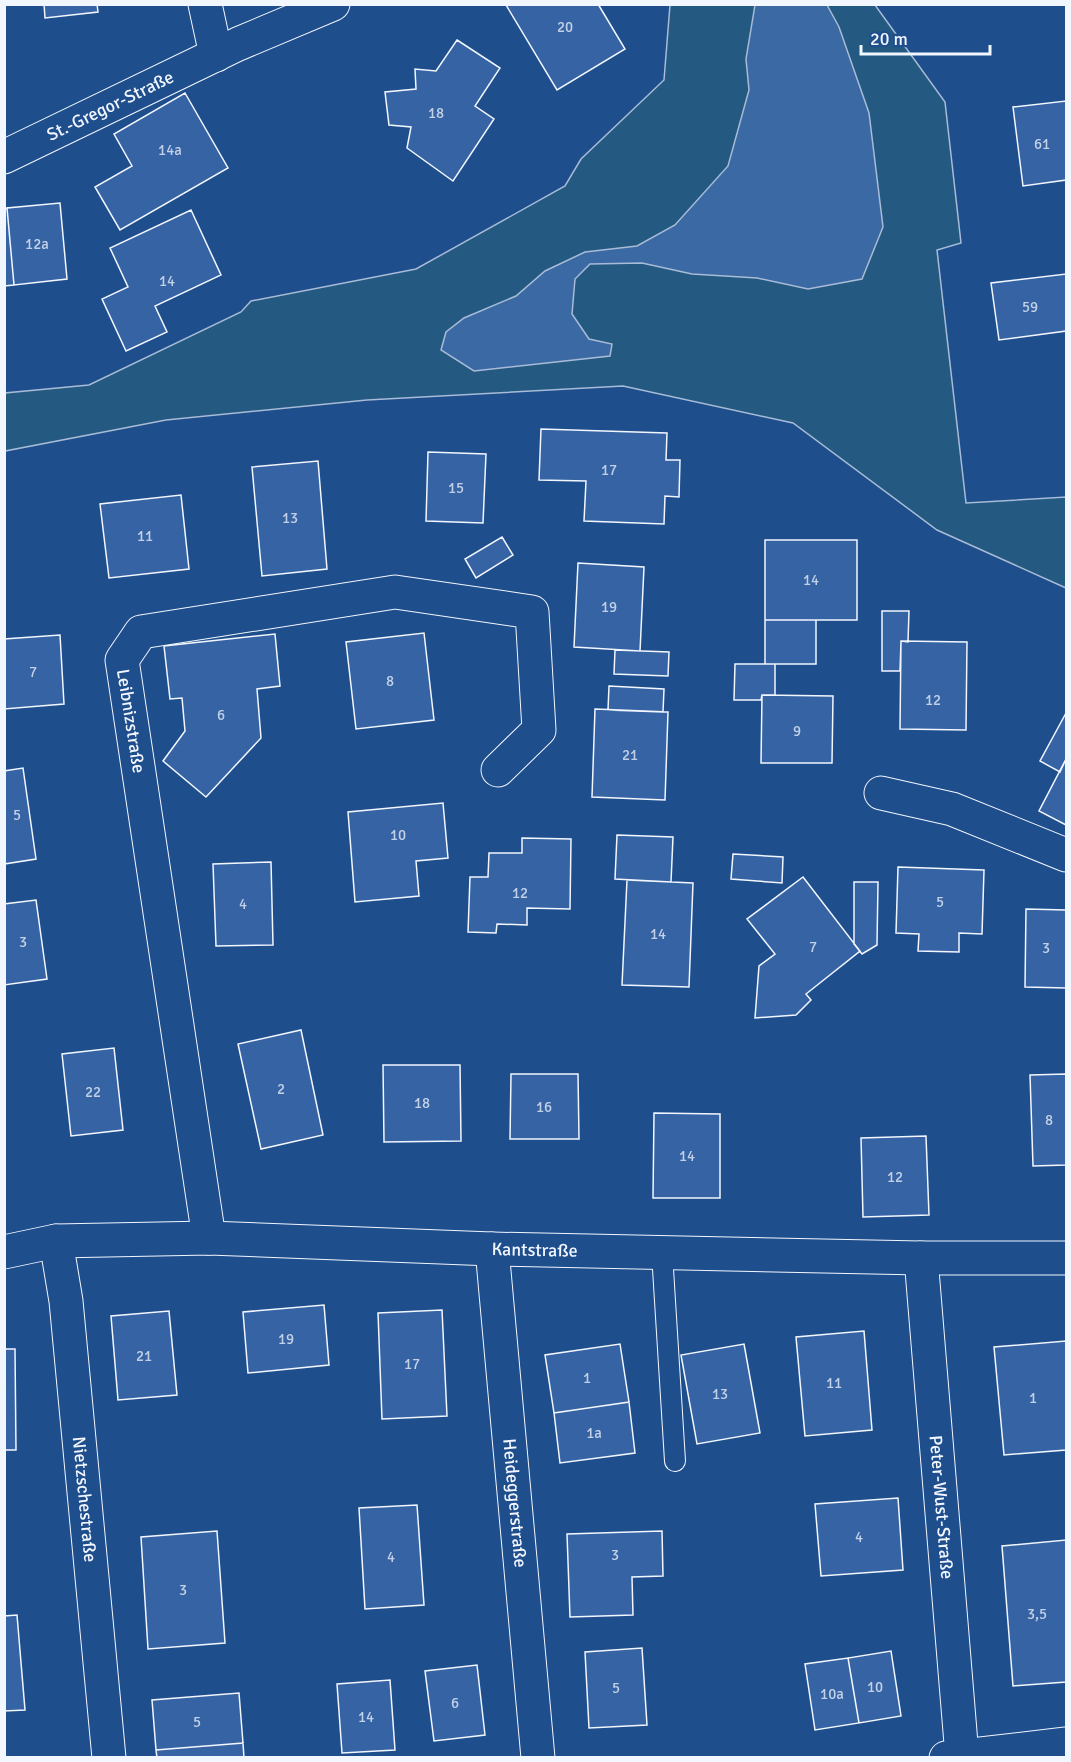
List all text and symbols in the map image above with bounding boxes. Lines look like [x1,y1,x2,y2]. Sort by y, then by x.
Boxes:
house number: 20 [557,18,573,36]
scale bar [861,18,990,56]
text: 20 m [870,28,908,50]
street label: St.-Gregor-Straße [43,66,177,146]
house number: 18 [428,104,444,122]
house number: 61 [1034,135,1050,153]
house number: 14a [158,141,182,159]
house number: 12a [25,235,49,253]
house number: 14 [159,272,175,290]
house number: 59 [1022,298,1038,316]
house number: 17 [601,461,617,479]
house number: 15 [448,479,464,497]
house number: 13 [282,509,298,527]
house number: 11 [137,527,153,545]
house number: 14 [803,571,819,589]
house number: 19 [601,598,617,616]
house number: 7 [29,663,37,681]
street label: Leibnizstraße [112,667,150,775]
house number: 8 [386,672,394,690]
house number: 12 [925,691,941,709]
house number: 6 [217,706,225,724]
house number: 9 [793,722,801,740]
house number: 21 [622,746,638,764]
house number: 5 [13,806,21,824]
house number: 10 [390,826,406,844]
house number: 12 [512,884,528,902]
house number: 5 [936,893,944,911]
house number: 4 [239,895,247,913]
house number: 14 [650,925,666,943]
house number: 3 [19,933,27,951]
house number: 7 [809,938,817,956]
house number: 3 [1042,939,1050,957]
house number: 2 [277,1080,285,1098]
house number: 22 [85,1083,101,1101]
house number: 18 [414,1094,430,1112]
house number: 16 [536,1098,552,1116]
house number: 8 [1045,1111,1053,1129]
house number: 14 [679,1147,695,1165]
house number: 12 [887,1168,903,1186]
street label: Kantstraße [491,1238,578,1262]
house number: 19 [278,1330,294,1348]
house number: 21 [136,1347,152,1365]
house number: 17 [404,1355,420,1373]
house number: 1 [583,1369,591,1387]
house number: 11 [826,1374,842,1392]
house number: 13 [712,1385,728,1403]
house number: 1 [1029,1389,1037,1407]
house number: 1a [586,1424,602,1442]
street label: Peter-Wust-Straße [925,1434,958,1580]
street label: Nietzschestraße [68,1435,102,1563]
street label: Heideggerstraße [498,1438,532,1568]
house number: 4 [855,1528,863,1546]
house number: 3 [611,1546,619,1564]
house number: 4 [387,1548,395,1566]
house number: 3 [179,1581,187,1599]
house number: 3,5 [1027,1605,1047,1623]
house number: 10 [867,1678,883,1696]
house number: 5 [612,1679,620,1697]
house number: 10a [820,1685,844,1703]
house number: 6 [451,1694,459,1712]
house number: 14 [358,1708,374,1726]
house number: 5 [193,1713,201,1731]

